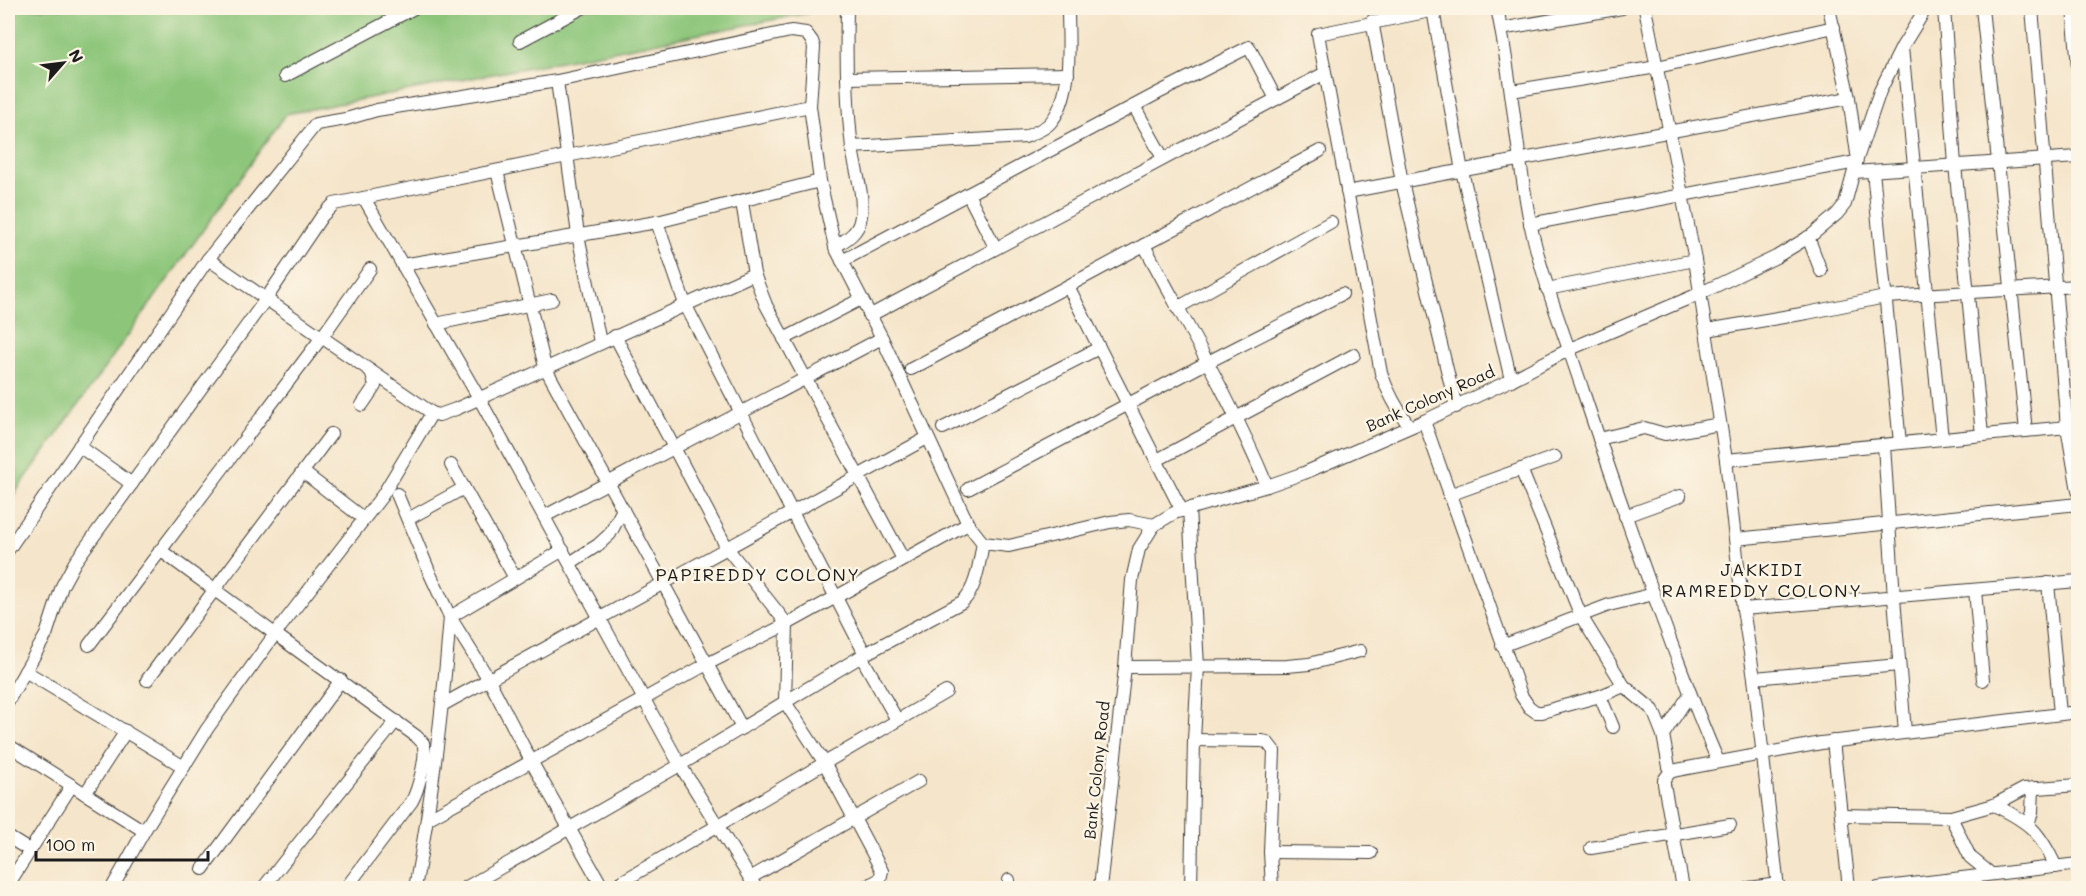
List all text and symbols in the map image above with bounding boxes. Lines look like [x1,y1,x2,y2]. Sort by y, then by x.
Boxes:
north arrow [33,33,93,93]
text: N [65,45,89,66]
street label: Bank Colony Road [1362,360,1498,436]
district label: JAKKIDI RAMREDDY COLONY [1662,557,1862,602]
district label: PAPIREDDY COLONY [656,562,860,586]
street label: Bank Colony Road [1078,700,1114,840]
scale bar [36,824,208,862]
text: 100 m [45,832,95,856]

